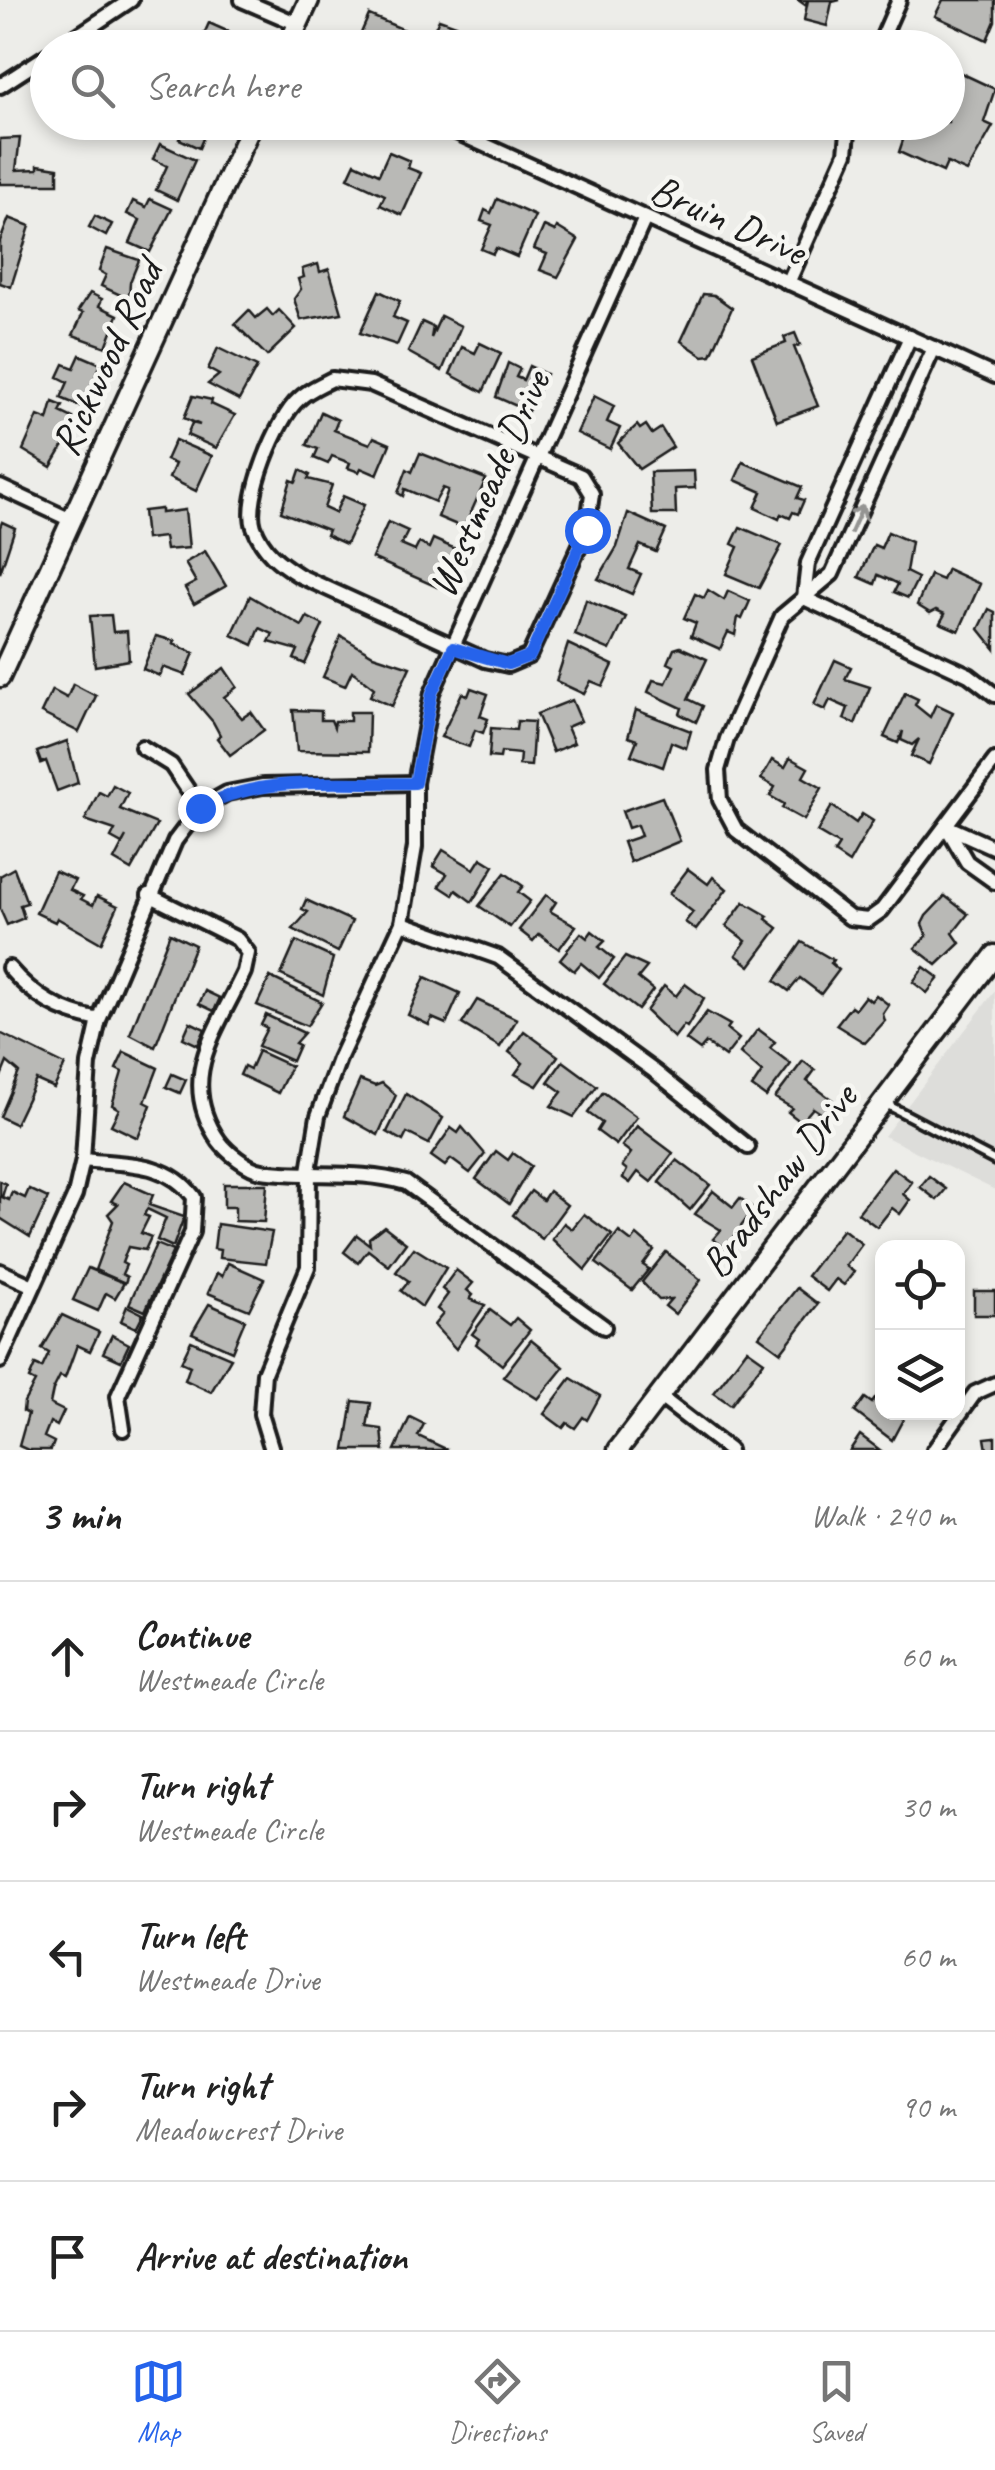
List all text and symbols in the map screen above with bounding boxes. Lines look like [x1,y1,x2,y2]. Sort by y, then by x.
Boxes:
search box [30,30,965,140]
icon: search [65,58,120,113]
text: Search here [145,62,300,109]
street label: Bruin Drive [642,162,817,279]
street label: Rickwood Road [39,246,178,464]
street label: Westmeade Drive [416,361,563,605]
one-way arrow [849,505,868,535]
route start [565,508,611,554]
route end [178,786,224,832]
street label: Bradshaw Drive [689,1071,871,1288]
map controls [875,1240,965,1420]
button: locate [875,1240,965,1330]
button: layers [875,1330,965,1420]
text: 3 min [40,1489,120,1542]
text: Walk · 240 m [811,1495,955,1536]
text: Continue [135,1612,249,1659]
icon: ahead [40,1629,95,1684]
text: 60 m [901,1636,955,1677]
text: Westmeade Circle [135,1659,323,1700]
text: Turn right [135,1762,269,1809]
icon: right [40,1779,95,1834]
text: 30 m [901,1786,955,1827]
text: Westmeade Circle [135,1809,323,1850]
text: Turn left [135,1912,245,1959]
icon: left [40,1929,95,1984]
text: 60 m [901,1936,955,1977]
text: Westmeade Drive [135,1959,319,2000]
text: Turn right [135,2062,269,2109]
icon: right [40,2079,95,2134]
text: 90 m [901,2086,955,2127]
text: Meadowcrest Drive [135,2109,342,2150]
icon: arrive [40,2229,95,2284]
text: Arrive at destination [135,2233,407,2280]
tab: Map [131,2354,186,2449]
tab: Directions [449,2354,546,2449]
tab: Saved [809,2354,864,2449]

